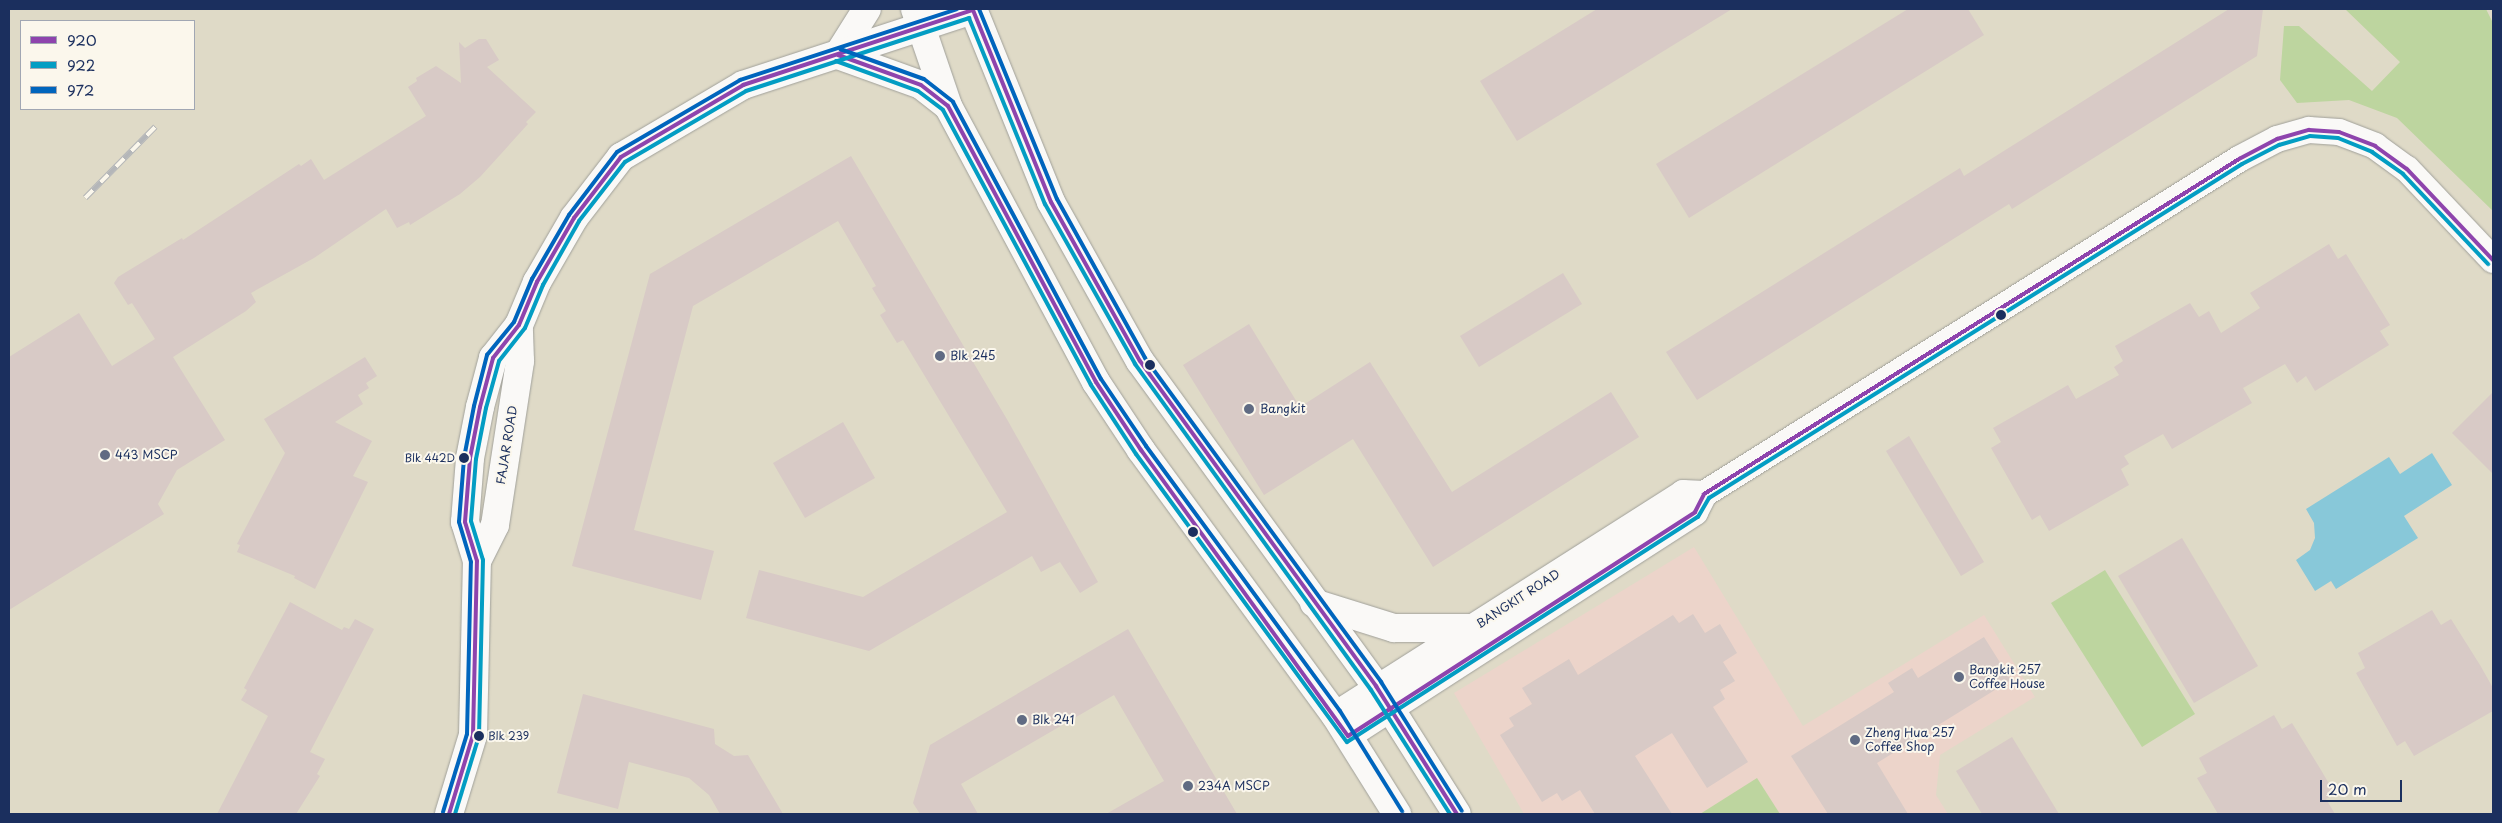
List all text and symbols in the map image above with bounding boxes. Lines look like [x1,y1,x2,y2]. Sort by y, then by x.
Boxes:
legend [20,20,195,110]
text: 920 [67,28,97,51]
text: 922 [67,53,96,76]
text: 972 [67,78,94,101]
unlabelled marker [1996,310,2006,320]
place label: Blk 245 [950,349,996,363]
marker: Blk 245 [934,350,946,362]
unlabelled marker [1145,360,1155,370]
marker: Bangkit [1242,402,1256,416]
place label: Bangkit [1260,402,1306,416]
street label: FAJAR ROAD [494,405,520,485]
place label: 443 MSCP [115,448,178,462]
marker: 443 MSCP [99,449,111,461]
place label: Blk 442D [404,451,455,465]
marker: Blk 442D [459,453,469,463]
unlabelled marker [1188,527,1198,537]
street label: BANGKIT ROAD [1473,566,1563,632]
place label: Bangkit 257 Coffee House [1969,663,2046,691]
marker: Bangkit 257 Coffee House [1953,671,1965,683]
place label: Blk 241 [1032,713,1075,727]
marker: Blk 241 [1016,714,1028,726]
place label: Zheng Hua 257 Coffee Shop [1865,726,1954,754]
place label: Blk 239 [488,729,529,743]
marker: Blk 239 [474,731,484,741]
marker: Zheng Hua 257 Coffee Shop [1849,734,1861,746]
scale bar [2322,770,2404,802]
text: 20 m [2328,777,2367,800]
place label: 234A MSCP [1198,779,1270,793]
marker: 234A MSCP [1182,780,1194,792]

